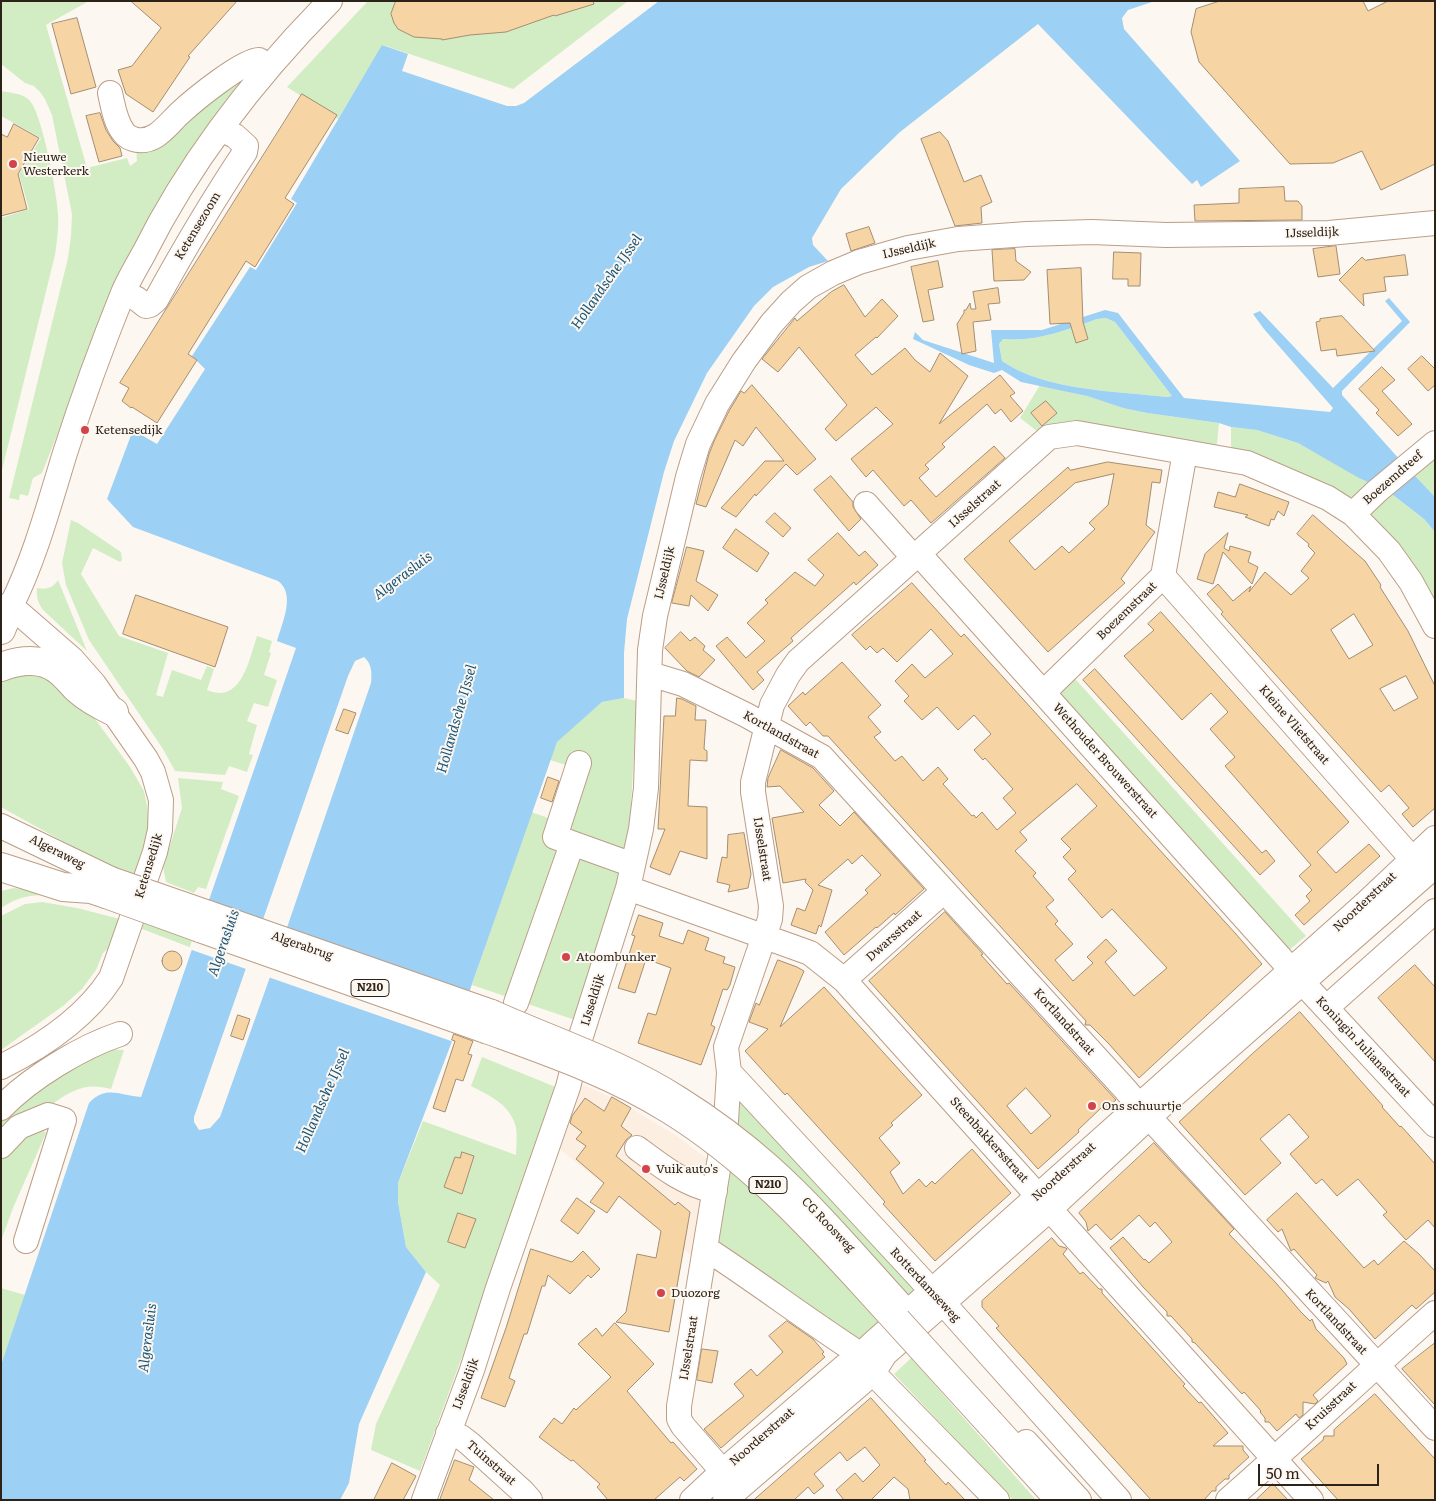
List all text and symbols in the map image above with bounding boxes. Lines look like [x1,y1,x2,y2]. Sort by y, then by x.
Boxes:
place label: Nieuwe Westerkerk [23,150,89,178]
marker: Nieuwe Westerkerk [7,158,19,170]
street label: Ketensezoom [172,189,224,263]
street label: IJsseldijk [1285,225,1339,241]
water label: Hollandsche IJssel [568,231,646,333]
street label: IJsseldijk [881,236,937,262]
place label: Ketensedijk [95,423,162,437]
marker: Ketensedijk [79,424,91,436]
street label: Boezemdreef [1360,448,1426,508]
street label: IJsselstraat [946,477,1004,531]
street label: IJsseldijk [652,545,678,601]
water label: Algerasluis [370,548,436,604]
street label: Boezemstraat [1094,579,1160,643]
water label: Hollandsche IJssel [433,663,481,775]
street label: Kleine Vlietstraat [1256,682,1332,768]
street label: Wethouder Brouwerstraat [1050,701,1160,821]
street label: Kortlandstraat [740,708,822,762]
street label: IJsselstraat [750,816,774,882]
street label: Algeraweg [27,832,87,872]
street label: Ketensedijk [132,832,166,900]
street label: Noorderstraat [1330,869,1400,935]
water label: Algerasluis [205,907,243,979]
street label: Dwarsstraat [863,907,925,965]
street label: Algerabrug [269,929,335,963]
place label: Atoombunker [576,950,656,964]
marker: Atoombunker [560,951,572,963]
street label: IJsseldijk [578,972,608,1028]
road number: N210 [351,980,389,996]
street label: Kortlandstraat [1030,986,1098,1058]
street label: Koningin Julianastraat [1313,994,1413,1100]
water label: Hollandsche IJssel [293,1046,353,1156]
street label: Steenbakkersstraat [947,1094,1031,1186]
place label: Ons schuurtje [1102,1099,1181,1113]
marker: Ons schuurtje [1086,1100,1098,1112]
street label: Noorderstraat [1029,1140,1099,1204]
place label: Vuik auto's [656,1162,718,1176]
marker: Vuik auto's [640,1163,652,1175]
road number: N210 [749,1176,787,1194]
street label: CG Roosweg [798,1195,858,1255]
street label: Rotterdamseweg [887,1245,963,1325]
place label: Duozorg [671,1286,720,1300]
street label: Kortlandstraat [1302,1286,1370,1358]
marker: Duozorg [655,1287,667,1299]
water label: Algerasluis [135,1302,161,1374]
street label: IJsselstraat [677,1315,701,1381]
street label: IJsseldijk [450,1356,482,1412]
street label: Kruisstraat [1302,1379,1360,1433]
street label: Noorderstraat [727,1405,797,1469]
street label: Tuinstraat [463,1438,519,1488]
scale bar [1261,1454,1382,1486]
text: 50 m [1266,1461,1300,1484]

